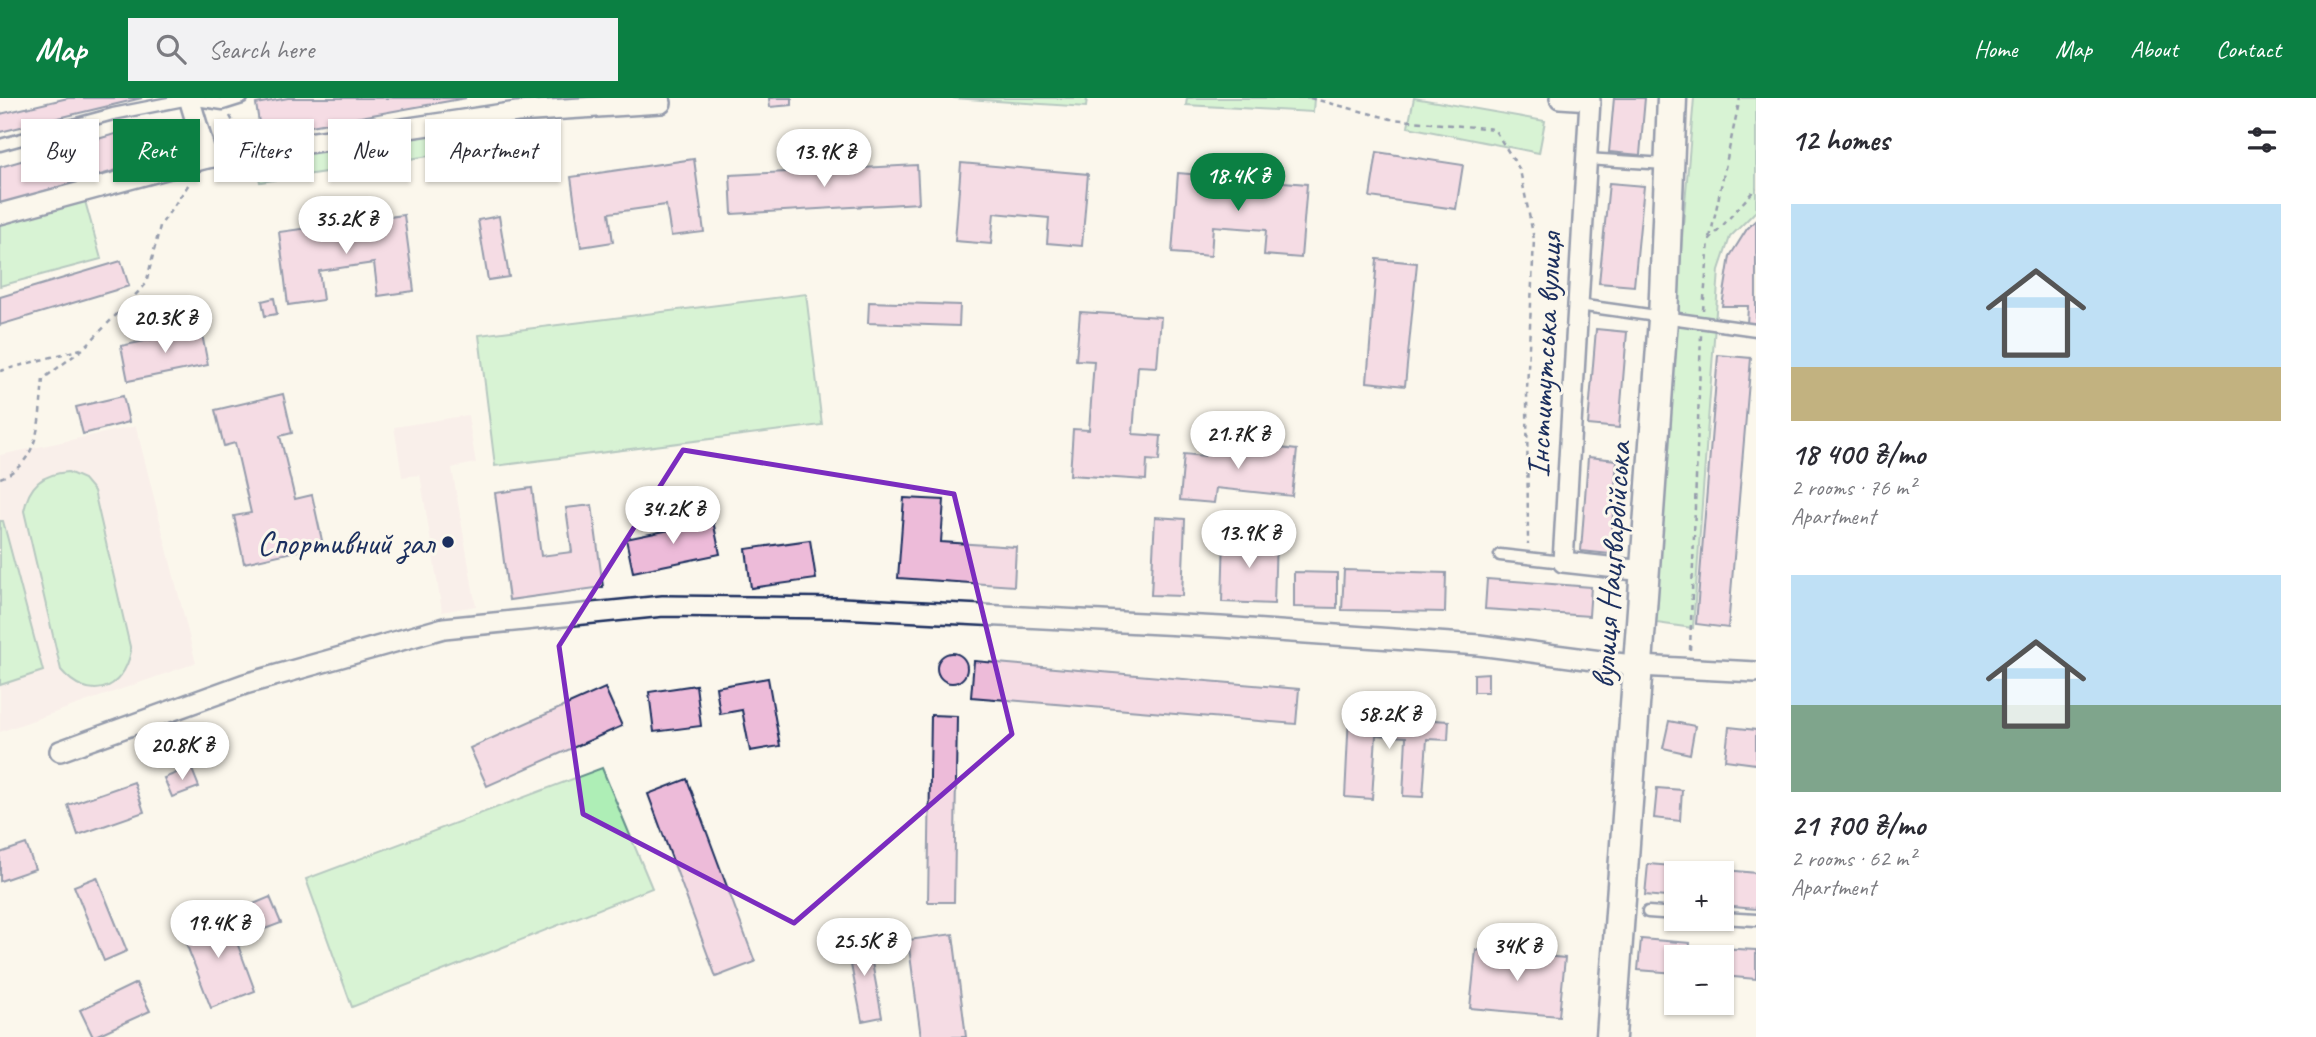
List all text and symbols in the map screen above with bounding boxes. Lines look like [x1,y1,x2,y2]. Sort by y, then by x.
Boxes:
search box [128,18,618,81]
text: Map [35,28,86,70]
icon: search [152,30,190,68]
text: Search here [208,33,314,66]
text: Home [1974,34,2017,64]
text: Map [2055,34,2092,64]
text: About [2130,34,2178,64]
text: Contact [2216,34,2281,64]
chip: Buy [21,119,99,182]
chip: Rent [113,119,200,182]
chip: Filters [214,119,314,182]
chip: New [328,119,411,182]
chip: Apartment [425,119,561,182]
text: 12 homes [1791,121,1889,159]
icon: filters [2243,121,2281,159]
pin: 13.9K ₴ [759,130,889,189]
text: 13.9K ₴ [792,137,856,166]
pin: 18.4K ₴ [1173,153,1303,213]
text: 18.4K ₴ [1206,161,1270,190]
pin: 35.2K ₴ [281,197,411,256]
text: 35.2K ₴ [314,204,378,233]
street label: Інститутська вулиця [1517,229,1572,479]
icon: home [1973,250,2099,376]
pin: 20.3K ₴ [100,296,230,355]
text: 20.3K ₴ [133,303,197,332]
pin: 21.7K ₴ [1173,412,1303,471]
text: 21.7K ₴ [1206,419,1270,448]
text: 18 400 ₴/mo [1791,435,1925,473]
street label: вулиця Нацгвардійська [1581,438,1641,690]
text: 2 rooms · 76 m² [1791,473,1915,502]
pin: 34.2K ₴ [608,486,738,546]
text: 34.2K ₴ [641,494,705,523]
text: Apartment [1791,502,1876,531]
pin: 13.9K ₴ [1184,510,1314,570]
text: 13.9K ₴ [1217,518,1281,547]
place label: Спортивний зал [257,522,436,564]
marker: Спортивний зал [440,534,456,550]
icon: home [1973,621,2099,747]
pin: 58.2K ₴ [1324,692,1454,751]
text: 58.2K ₴ [1357,699,1421,728]
pin: 20.8K ₴ [117,722,247,782]
text: 20.8K ₴ [150,730,214,759]
text: 21 700 ₴/mo [1791,806,1925,844]
text: 2 rooms · 62 m² [1791,844,1915,873]
map controls [1664,861,1734,1015]
button: + [1664,861,1734,931]
text: Apartment [1791,873,1876,902]
pin: 19.4K ₴ [153,900,283,960]
text: 19.4K ₴ [186,908,250,937]
pin: 25.5K ₴ [799,918,929,978]
pin: 34K ₴ [1468,924,1566,983]
text: 25.5K ₴ [833,926,895,955]
text: 34K ₴ [1493,931,1541,960]
button: − [1664,945,1734,1015]

